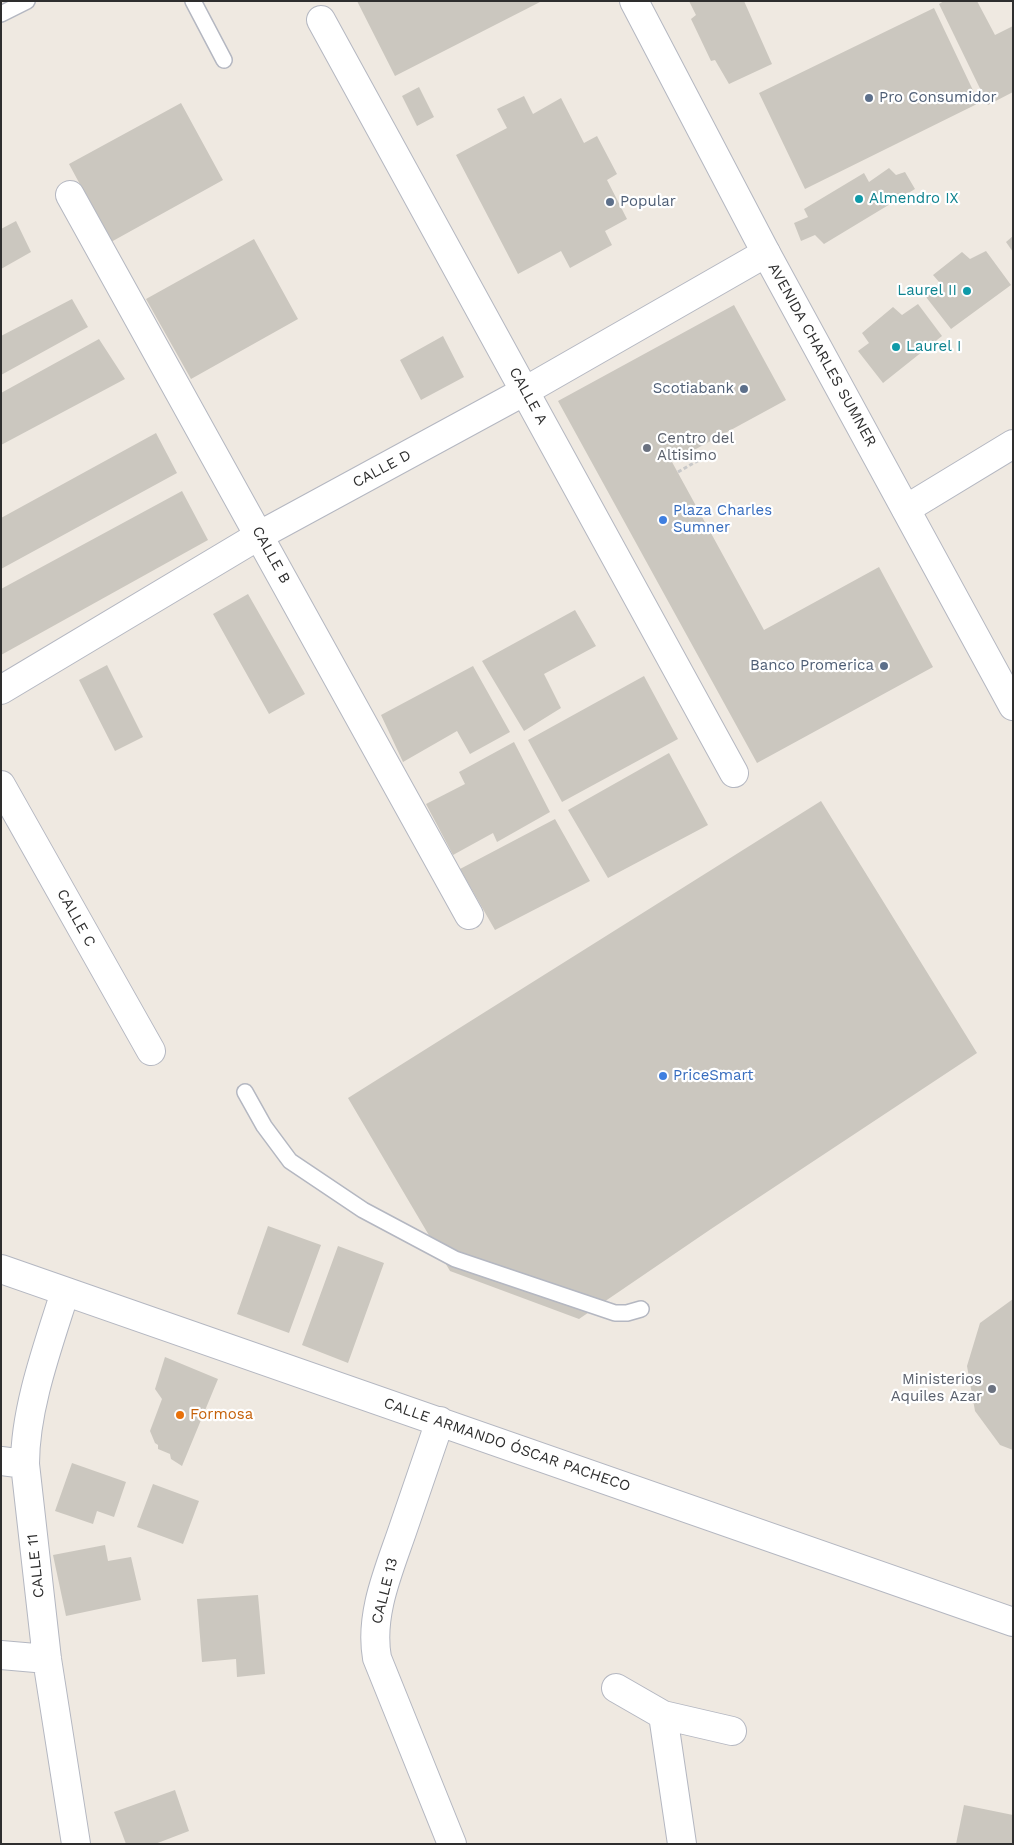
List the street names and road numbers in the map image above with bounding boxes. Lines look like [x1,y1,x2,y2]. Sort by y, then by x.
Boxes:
street label: AVENIDA CHARLES SUMNER [764,260,880,450]
street label: CALLE A [505,364,551,428]
street label: CALLE D [350,446,414,492]
street label: CALLE B [248,523,294,587]
street label: CALLE C [53,886,99,950]
street label: CALLE ARMANDO ÓSCAR PACHECO [381,1394,633,1496]
street label: CALLE 11 [24,1533,48,1599]
street label: CALLE 13 [368,1556,402,1626]

